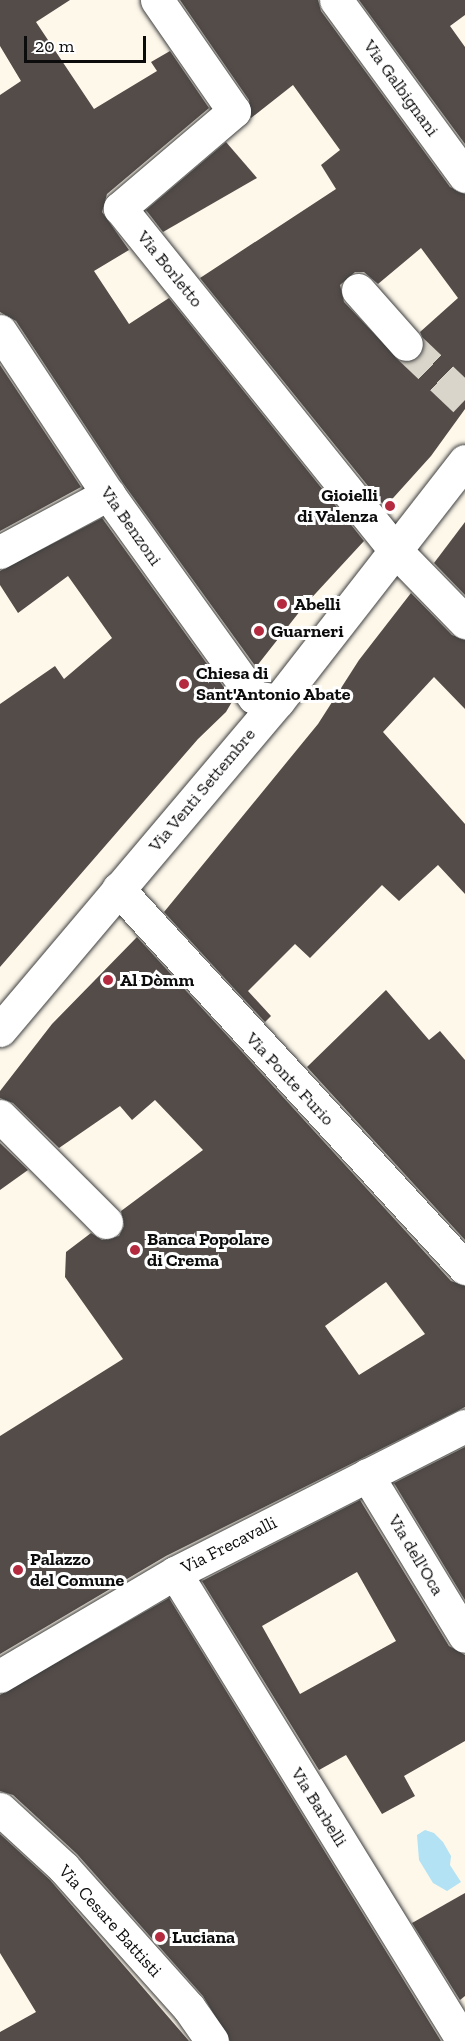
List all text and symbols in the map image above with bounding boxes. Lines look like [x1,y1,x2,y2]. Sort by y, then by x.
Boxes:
scale bar [27,24,148,62]
text: 20 m [35,35,74,57]
street label: Via Galbignani [359,36,443,140]
street label: Via Borletto [133,226,207,312]
street label: Via Benzoni [96,482,166,570]
place label: Gioielli di Valenza [297,485,378,528]
marker: Gioielli di Valenza [383,499,397,513]
place label: Abelli [294,593,341,615]
marker: Abelli [275,597,289,611]
place label: Guarneri [271,620,344,642]
marker: Guarneri [252,624,266,638]
place label: Chiesa di Sant'Antonio Abate [196,663,351,706]
marker: Chiesa di Sant'Antonio Abate [177,677,191,691]
street label: Via Venti Settembre [144,724,260,856]
place label: Al Dòmm [120,969,194,991]
marker: Al Dòmm [101,973,115,987]
street label: Via Ponte Furio [241,1028,339,1130]
place label: Banca Popolare di Crema [147,1229,269,1272]
marker: Banca Popolare di Crema [128,1243,142,1257]
street label: Via dell'Oca [383,1511,449,1599]
street label: Via Frecavalli [178,1512,280,1578]
place label: Palazzo del Comune [30,1549,124,1592]
marker: Palazzo del Comune [11,1563,25,1577]
street label: Via Barbelli [286,1764,352,1850]
street label: Via Cesare Battisti [54,1860,166,1982]
place label: Luciana [172,1926,235,1948]
marker: Luciana [153,1930,167,1944]

